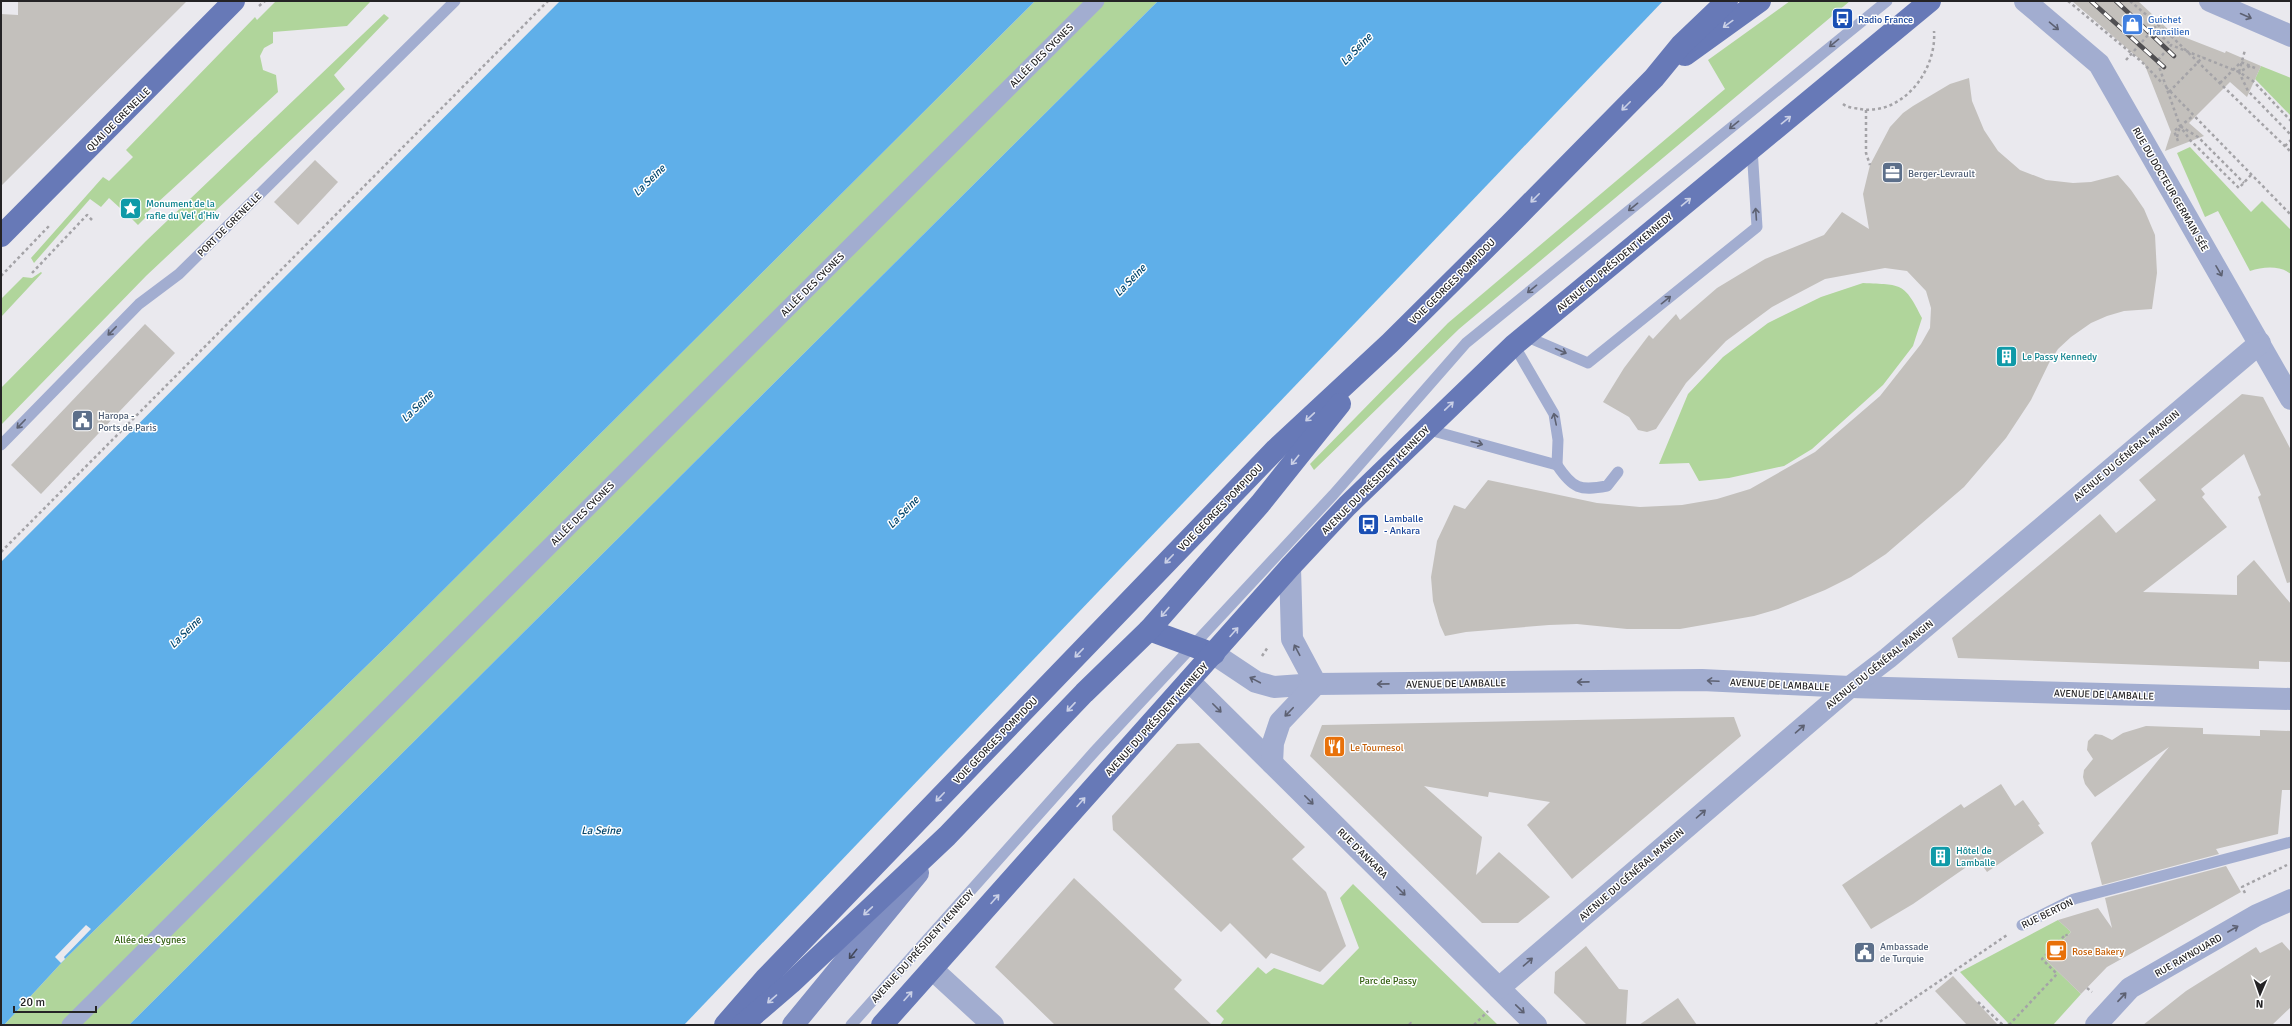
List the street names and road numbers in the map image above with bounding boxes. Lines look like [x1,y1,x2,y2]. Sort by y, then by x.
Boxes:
street label: ALLÉE DES CYGNES [1007,20,1076,90]
street label: QUAI DE GRENELLE [84,85,153,154]
street label: RUE DU DOCTEUR GERMAIN SÉE [2130,125,2212,254]
street label: PORT DE GRENELLE [195,190,265,259]
street label: AVENUE DU PRÉSIDENT KENNEDY [1554,210,1675,315]
street label: VOIE GEORGES POMPIDOU [1407,236,1498,327]
street label: ALLÉE DES CYGNES [778,249,847,319]
street label: AVENUE DU GÉNÉRAL MANGIN [2070,407,2182,504]
street label: AVENUE DU PRÉSIDENT KENNEDY [1318,423,1432,537]
street label: VOIE GEORGES POMPIDOU [1176,462,1265,554]
street label: ALLÉE DES CYGNES [548,478,617,548]
street label: AVENUE DU GÉNÉRAL MANGIN [1823,617,1936,712]
street label: AVENUE DU PRÉSIDENT KENNEDY [1102,660,1211,779]
street label: AVENUE DE LAMBALLE [1730,676,1831,694]
street label: AVENUE DE LAMBALLE [1406,677,1506,691]
street label: AVENUE DE LAMBALLE [2054,687,2155,703]
street label: VOIE GEORGES POMPIDOU [951,695,1040,787]
street label: AVENUE DU GÉNÉRAL MANGIN [1576,825,1686,924]
street label: RUE D'ANKARA [1335,826,1390,881]
street label: AVENUE DU PRÉSIDENT KENNEDY [868,887,977,1006]
street label: RUE BERTON [2020,896,2075,932]
street label: RUE RAYNOUARD [2153,932,2224,980]

